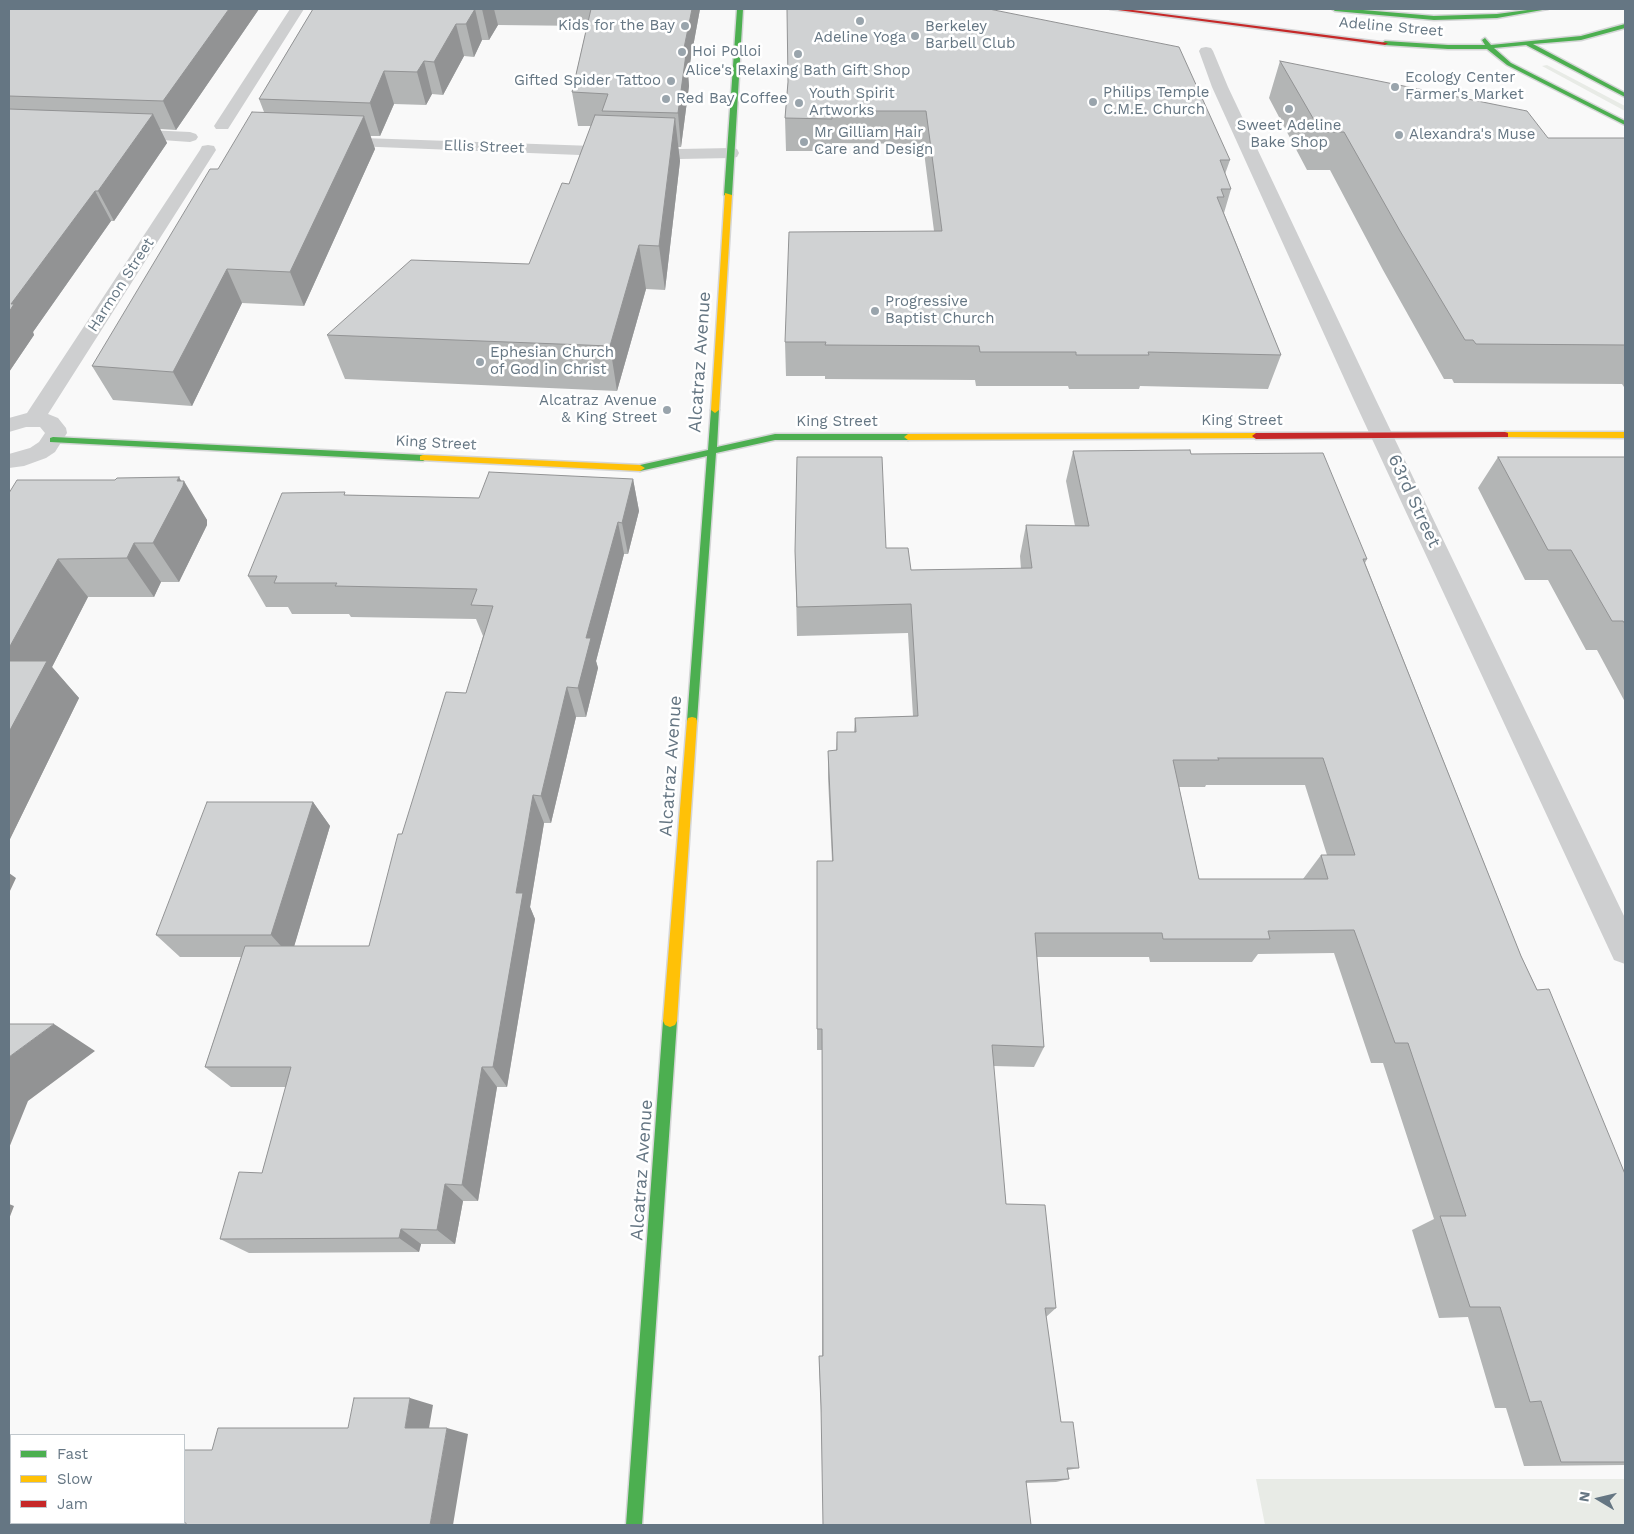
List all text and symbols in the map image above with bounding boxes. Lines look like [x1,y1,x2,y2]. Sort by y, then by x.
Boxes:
street label: Adeline Street [1338,13,1444,41]
marker: Adeline Yoga [854,15,866,27]
place label: Kids for the Bay [558,17,675,35]
place label: Berkeley Barbell Club [925,18,1015,53]
marker: Kids for the Bay [679,20,691,32]
place label: Adeline Yoga [814,29,906,47]
marker: Berkeley Barbell Club [909,30,921,42]
place label: Hoi Polloi [692,43,761,61]
marker: Hoi Polloi [676,46,688,58]
marker: Alice's Relaxing Bath Gift Shop [792,48,804,60]
place label: Alice's Relaxing Bath Gift Shop [686,62,910,80]
place label: Ecology Center Farmer's Market [1405,69,1524,104]
place label: Gifted Spider Tattoo [514,72,661,90]
marker: Gifted Spider Tattoo [665,75,677,87]
marker: Ecology Center Farmer's Market [1389,81,1401,93]
place label: Philips Temple C.M.E. Church [1103,84,1209,119]
place label: Youth Spirit Artworks [809,85,895,120]
place label: Red Bay Coffee [676,90,788,108]
marker: Red Bay Coffee [660,93,672,105]
marker: Philips Temple C.M.E. Church [1087,96,1099,108]
marker: Youth Spirit Artworks [793,97,805,109]
marker: Sweet Adeline Bake Shop [1283,103,1295,115]
place label: Sweet Adeline Bake Shop [1237,117,1341,152]
place label: Mr Gilliam Hair Care and Design [814,124,933,159]
place label: Alexandra's Muse [1409,126,1535,144]
marker: Alexandra's Muse [1393,129,1405,141]
marker: Mr Gilliam Hair Care and Design [798,136,810,148]
street label: Ellis Street [443,137,525,157]
street label: Harmon Street [84,235,158,335]
street label: Alcatraz Avenue [684,291,716,433]
place label: Progressive Baptist Church [885,293,995,328]
marker: Progressive Baptist Church [869,305,881,317]
place label: Ephesian Church of God in Christ [490,344,614,379]
marker: Ephesian Church of God in Christ [474,356,486,368]
place label: Alcatraz Avenue & King Street [539,392,657,427]
marker: Alcatraz Avenue & King Street [661,404,673,416]
street label: King Street [1201,412,1283,430]
street label: King Street [796,413,878,431]
street label: King Street [395,432,477,454]
street label: 63rd Street [1383,451,1445,551]
street label: Alcatraz Avenue [655,695,687,837]
street label: Alcatraz Avenue [626,1099,658,1241]
legend [10,1434,185,1524]
text: Fast [57,1445,88,1463]
text: Slow [57,1470,93,1488]
north arrow [1574,1474,1624,1524]
text: N [1575,1490,1593,1503]
text: Jam [57,1495,88,1513]

